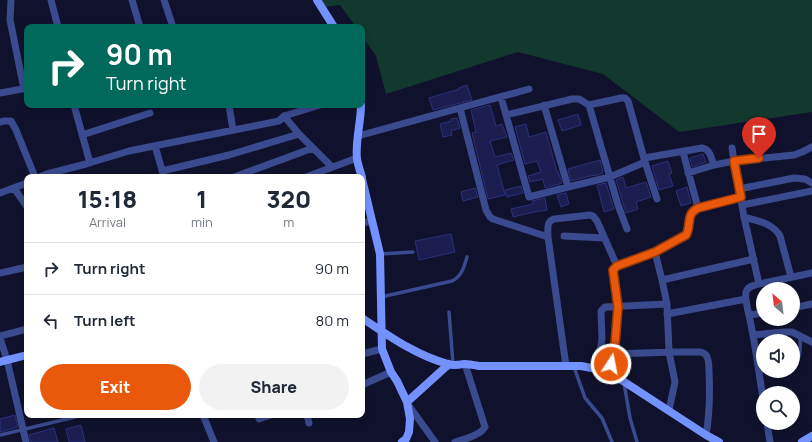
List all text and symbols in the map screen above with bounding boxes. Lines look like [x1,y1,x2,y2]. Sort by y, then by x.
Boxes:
text: 90 m [106,35,173,73]
icon: right [40,40,92,92]
text: Turn right [106,71,187,95]
pin [742,117,776,158]
icon: arrive [748,123,770,145]
text: 15:18 [78,182,137,215]
text: 1 [196,182,207,215]
text: 320 [266,182,311,215]
text: Arrival [89,213,126,231]
text: min [191,213,213,231]
text: m [283,213,294,231]
icon: right [40,258,62,280]
text: Turn right [74,258,145,279]
text: 90 m [315,258,349,279]
north arrow [756,282,800,326]
map controls [756,282,800,430]
icon: left [40,310,62,332]
text: Turn left [74,310,136,331]
text: 80 m [315,310,349,331]
button: sound [756,334,800,378]
position arrow [590,343,632,385]
button: Exit [40,364,191,410]
button: Share [199,364,349,410]
button: search [756,386,800,430]

